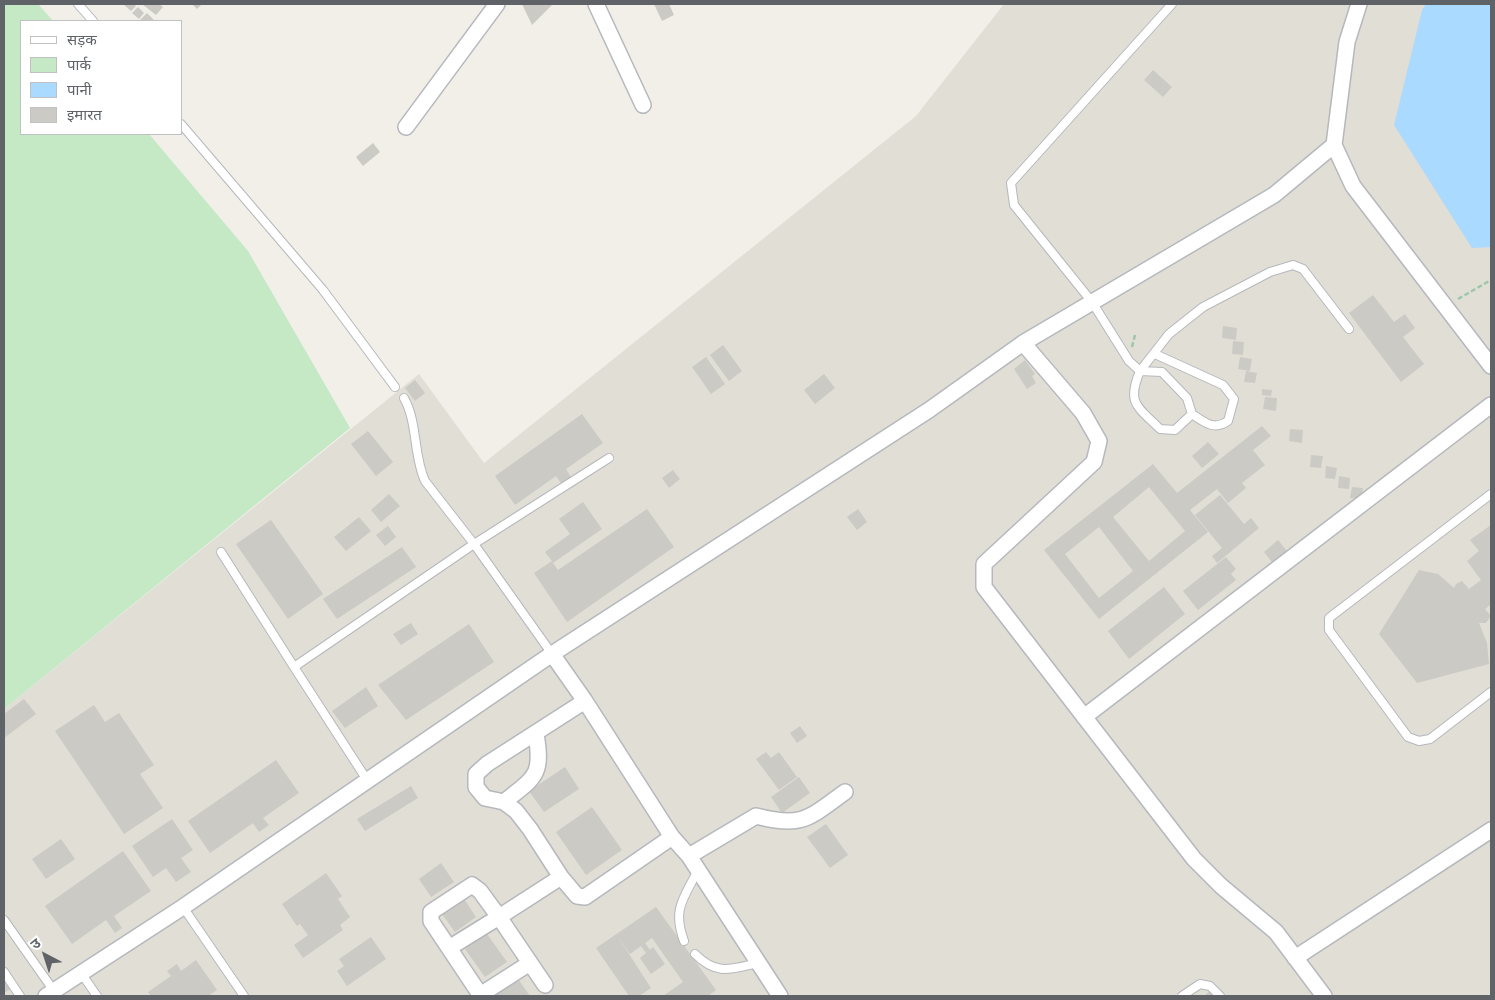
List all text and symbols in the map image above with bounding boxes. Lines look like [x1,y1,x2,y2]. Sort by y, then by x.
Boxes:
legend [20,20,182,135]
text: सड़क [67,28,97,51]
text: पार्क [67,53,91,76]
text: पानी [67,78,92,101]
text: इमारत [67,103,102,126]
north arrow [20,930,70,980]
text: उ [25,932,45,954]

